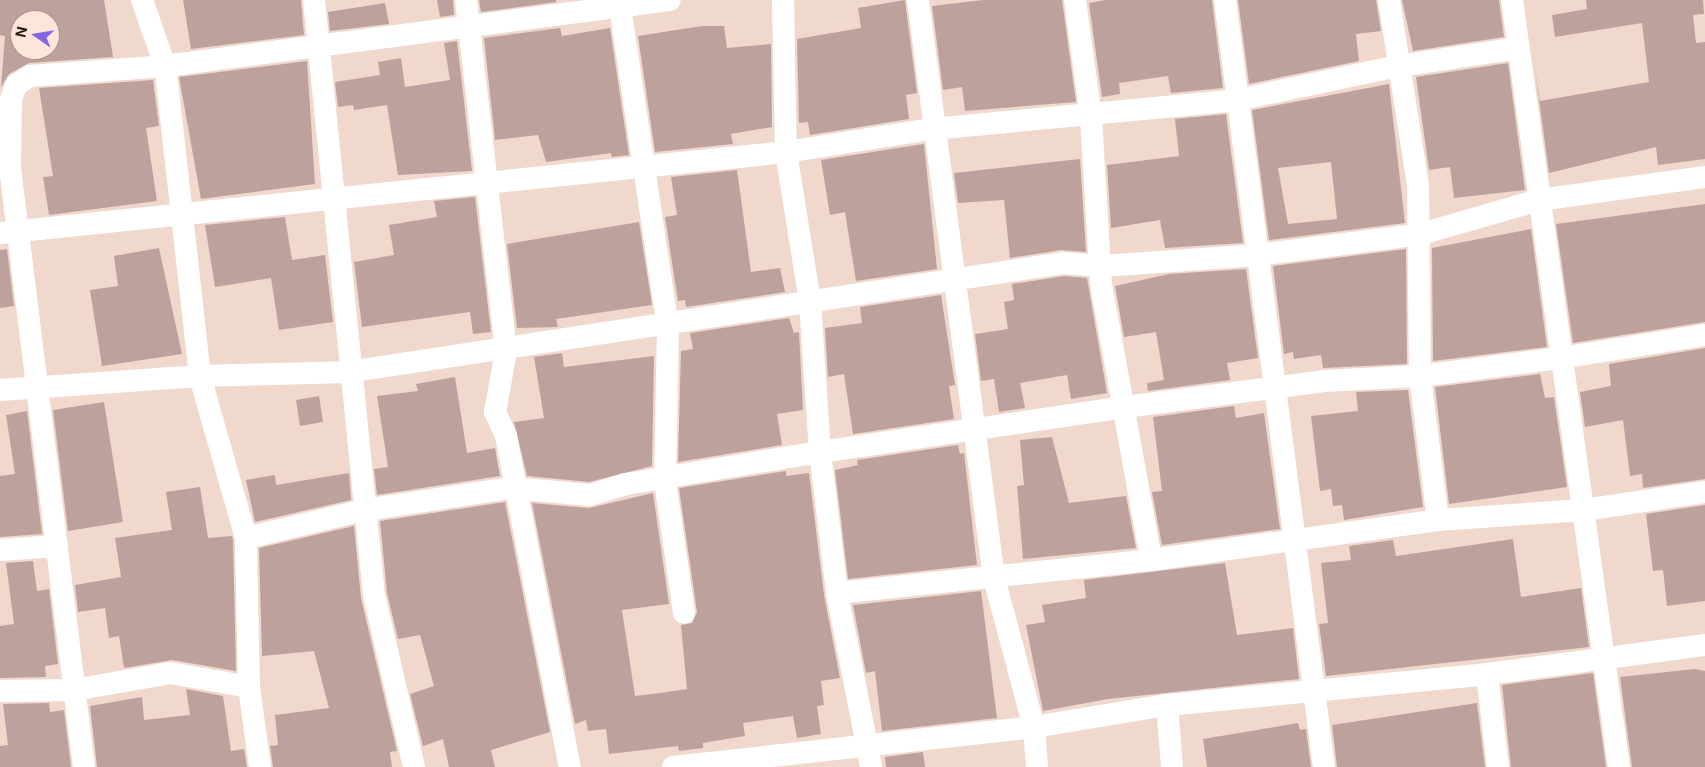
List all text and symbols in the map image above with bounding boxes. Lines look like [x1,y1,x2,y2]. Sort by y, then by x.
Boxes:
north arrow [10,10,60,60]
text: N [11,25,30,39]

